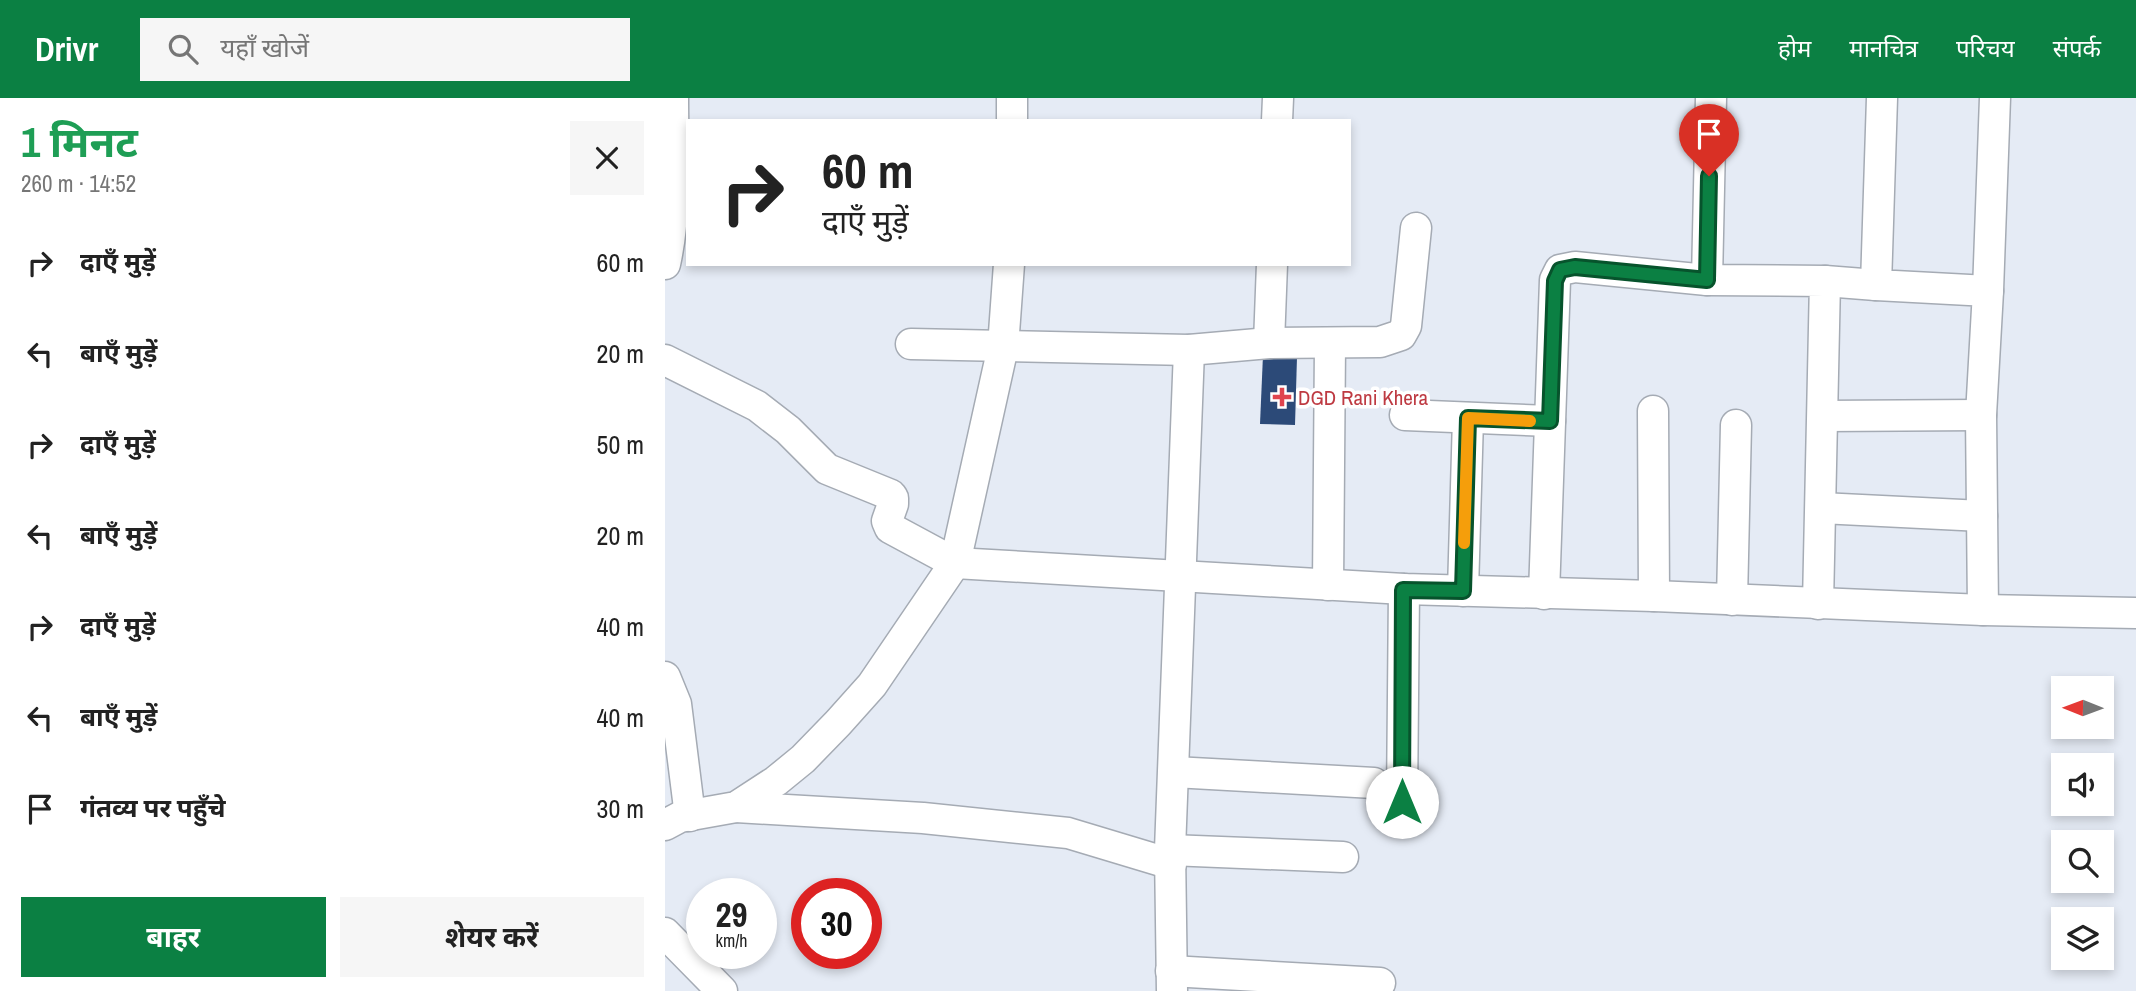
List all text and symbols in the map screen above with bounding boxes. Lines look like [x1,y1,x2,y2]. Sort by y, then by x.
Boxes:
search box [140,18,630,81]
text: Drivr [35,27,98,71]
icon: search [164,30,202,68]
text: यहाँ खोजें [220,30,309,65]
text: होम [1778,32,1811,64]
text: मानचित्र [1849,32,1918,64]
text: परिचय [1956,32,2015,64]
text: संपर्क [2053,32,2101,64]
pin [1679,104,1739,176]
text: 1 मिनट [21,114,138,170]
icon: arrive [1690,115,1728,153]
button: close [570,121,644,195]
text: 60 m [822,137,914,203]
icon: right [707,147,798,238]
text: 260 m · 14:52 [21,168,136,199]
text: दाएँ मुड़ें [822,200,909,243]
icon: right [21,244,59,282]
text: दाएँ मुड़ें [80,244,156,279]
text: 60 m [597,245,644,280]
icon: left [21,335,59,373]
text: बाएँ मुड़ें [80,335,157,370]
text: 20 m [597,336,644,371]
place label: DGD Rani Khera [1298,383,1429,412]
marker: DGD Rani Khera [1272,387,1292,407]
icon: right [21,426,59,464]
text: दाएँ मुड़ें [80,426,156,461]
text: 50 m [597,427,644,462]
icon: left [21,517,59,555]
text: बाएँ मुड़ें [80,517,157,552]
text: 20 m [597,518,644,553]
icon: right [21,608,59,646]
text: दाएँ मुड़ें [80,608,156,643]
text: 40 m [597,609,644,644]
north arrow [2051,676,2114,738]
map controls [2051,676,2114,970]
icon: left [21,699,59,737]
text: बाएँ मुड़ें [80,699,157,734]
text: 40 m [597,700,644,735]
button: sound [2051,753,2114,816]
position arrow [1365,765,1439,839]
icon: arrive [21,790,59,828]
text: गंतव्य पर पहुँचे [80,790,226,825]
text: 30 m [597,791,644,826]
button: search [2051,830,2114,893]
speed limit sign: 30 [791,878,882,969]
text: 29 [716,891,747,938]
button: बाहर [21,897,326,977]
button: शेयर करें [340,897,644,977]
button: layers [2051,907,2114,970]
text: km/h [716,928,748,953]

